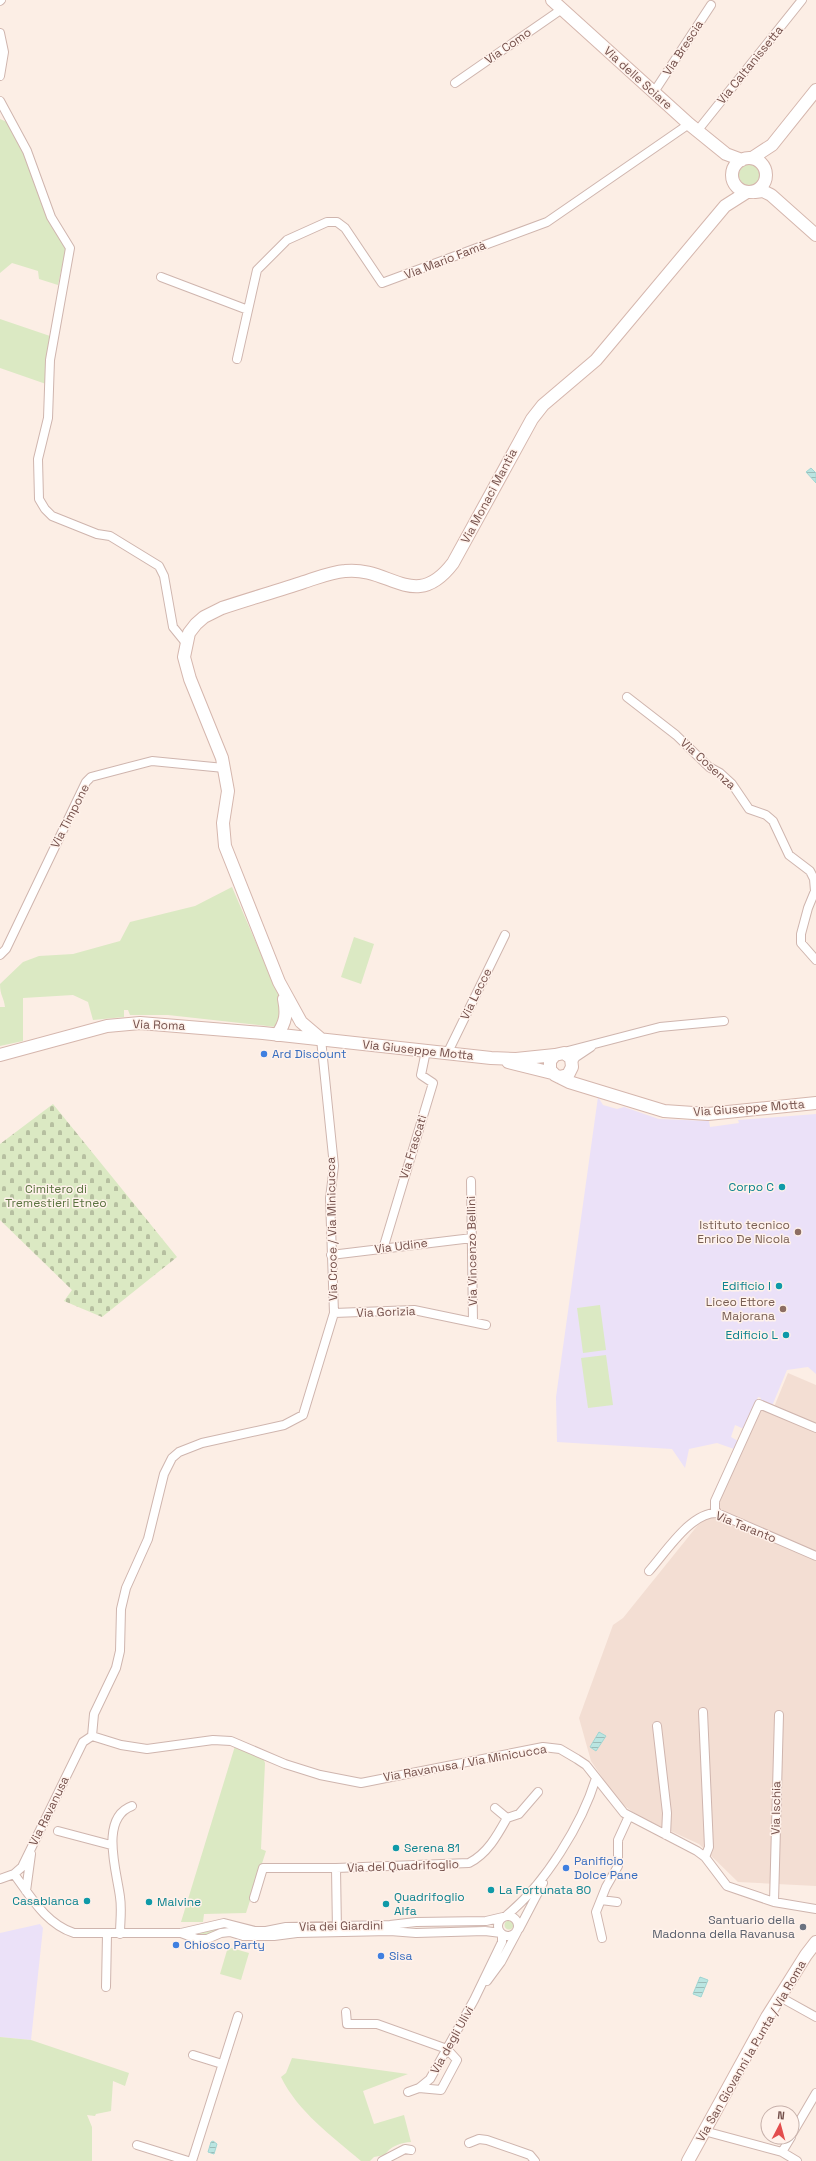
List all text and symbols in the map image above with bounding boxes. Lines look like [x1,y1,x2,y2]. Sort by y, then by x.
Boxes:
street label: Via Brescia [659,17,707,79]
street label: Via Caltanissetta [713,22,787,108]
street label: Via Como [482,24,534,68]
street label: Via delle Sciare [600,43,676,113]
street label: Via Mario Famà [402,237,488,283]
street label: Via Monaci Mantia [457,446,521,546]
street label: Via Cosenza [677,735,739,793]
street label: Via Timpone [47,781,93,851]
street label: Via Lecce [457,966,495,1022]
street label: Via Roma [132,1016,186,1034]
street label: Via Giuseppe Motta [362,1036,474,1064]
place label: Ard Discount [272,1046,347,1062]
marker: Ard Discount [259,1049,269,1059]
street label: Via Giuseppe Motta [693,1096,805,1120]
street label: Via Frascati [396,1113,430,1181]
street label: Via Croce / Via Minicucca [323,1157,341,1301]
place label: Corpo C [728,1179,774,1195]
park label: Cimitero di Tremestieri Etneo [5,1181,107,1211]
marker: Corpo C [777,1182,787,1192]
street label: Via Vincenzo Bellini [463,1196,481,1306]
place label: Istituto tecnico Enrico De Nicola [697,1217,790,1247]
marker: Istituto tecnico Enrico De Nicola [793,1227,803,1237]
street label: Via Udine [373,1235,429,1257]
place label: Edificio I [722,1278,771,1294]
marker: Edificio I [774,1281,784,1291]
place label: Liceo Ettore Majorana [706,1294,775,1324]
street label: Via Gorizia [356,1303,416,1321]
marker: Liceo Ettore Majorana [778,1304,788,1314]
place label: Edificio L [725,1327,778,1343]
marker: Edificio L [781,1330,791,1340]
street label: Via Taranto [713,1508,779,1546]
street label: Via Ravanusa / Via Minicucca [382,1741,548,1785]
street label: Via Ravanusa [25,1773,73,1848]
street label: Via Ischia [768,1781,784,1835]
place label: Serena 81 [404,1840,460,1856]
marker: Serena 81 [391,1843,401,1853]
place label: Panificio Dolce Pane [574,1853,638,1883]
street label: Via del Quadrifoglio [347,1856,459,1876]
marker: Panificio Dolce Pane [561,1863,571,1873]
place label: La Fortunata 80 [499,1882,591,1898]
marker: La Fortunata 80 [486,1885,496,1895]
place label: Quadrifoglio Alfa [394,1889,465,1919]
place label: Casablanca [12,1893,79,1909]
place label: Malvine [157,1894,201,1910]
marker: Casablanca [82,1896,92,1906]
marker: Malvine [144,1897,154,1907]
marker: Quadrifoglio Alfa [381,1899,391,1909]
place label: Santuario della Madonna della Ravanusa [652,1912,795,1942]
street label: Via dei Giardini [299,1917,383,1935]
marker: Santuario della Madonna della Ravanusa [798,1922,808,1932]
place label: Chiosco Party [184,1937,265,1953]
marker: Chiosco Party [171,1940,181,1950]
place label: Sisa [389,1948,413,1964]
marker: Sisa [376,1951,386,1961]
street label: Via San Giovanni la Punta / Via Roma [692,1957,810,2145]
street label: Via degli Ulivi [427,2003,477,2077]
north arrow [760,2105,800,2145]
text: N [777,2108,785,2122]

